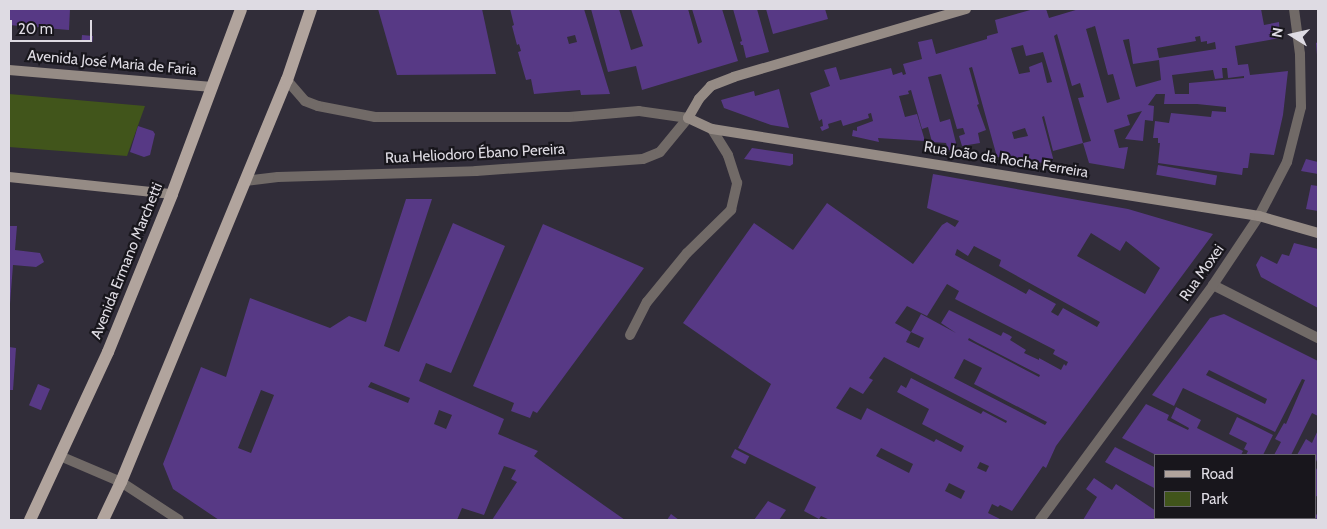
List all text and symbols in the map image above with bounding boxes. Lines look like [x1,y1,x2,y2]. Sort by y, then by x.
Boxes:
scale bar [12,10,95,42]
north arrow [1267,10,1317,60]
text: 20 m [18,20,53,38]
text: N [1268,26,1287,39]
street label: Avenida José Maria de Faria [27,47,197,79]
street label: Rua João da Rocha Ferreira [922,138,1090,182]
street label: Rua Heliodoro Ébano Pereira [385,140,565,168]
street label: Avenida Ermano Marchetti [87,180,167,342]
street label: Rua Moxei [1176,241,1228,305]
legend [1154,454,1317,519]
text: Road [1201,465,1234,483]
text: Park [1201,490,1228,508]

